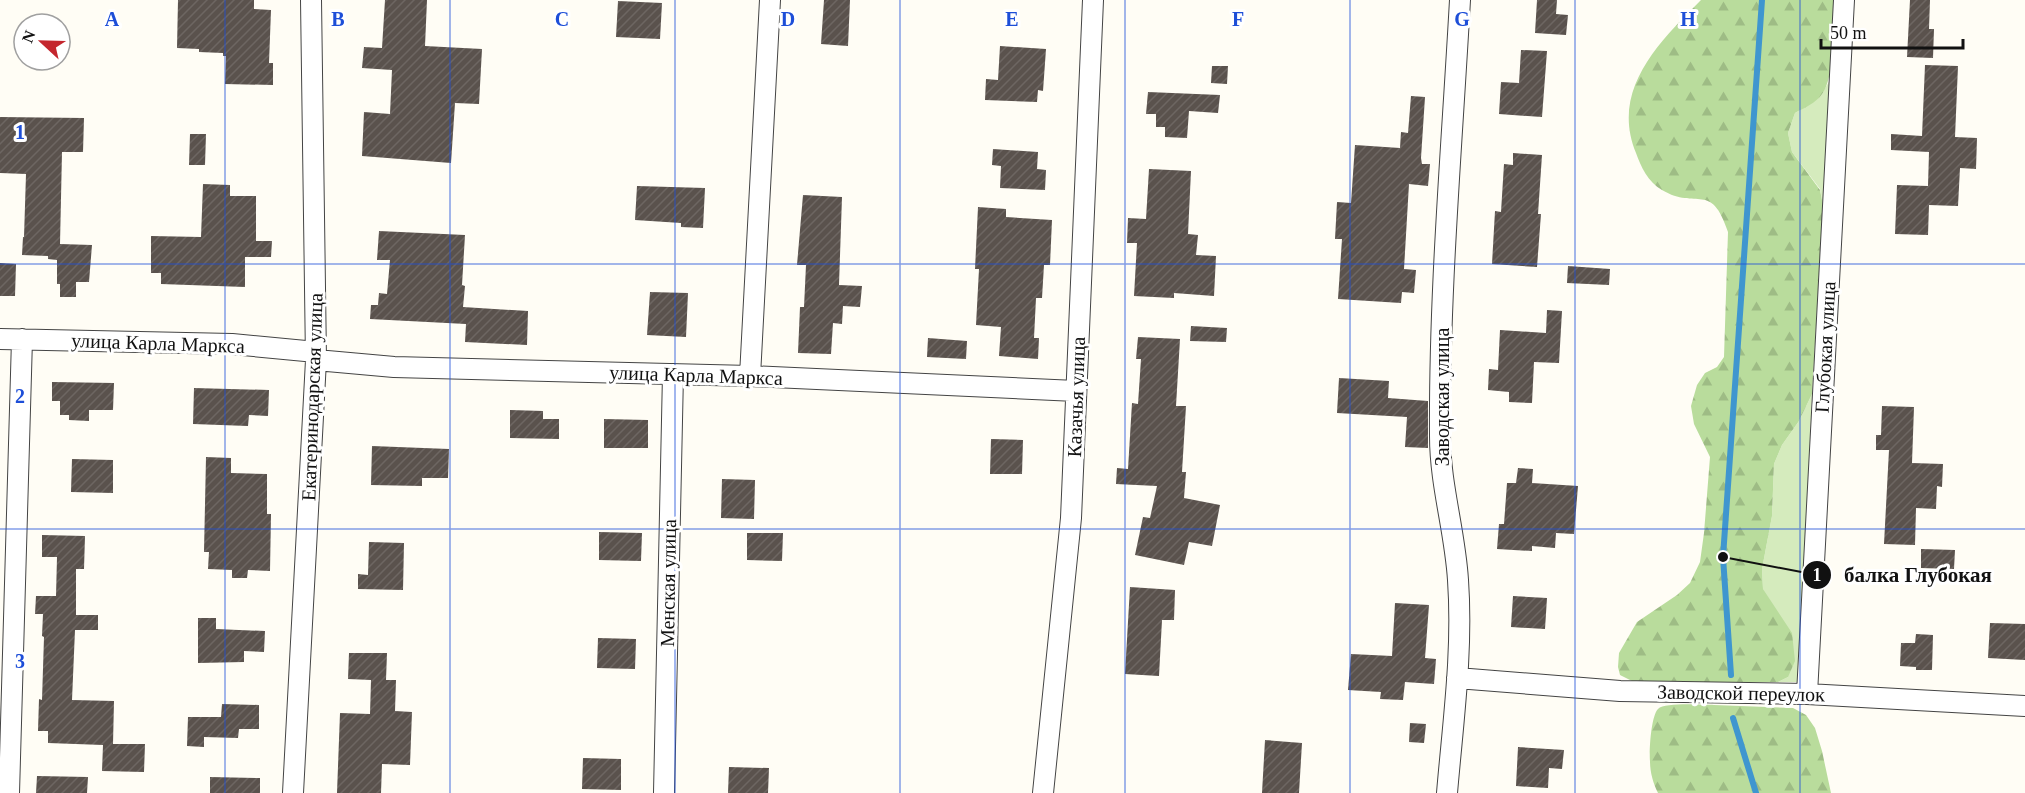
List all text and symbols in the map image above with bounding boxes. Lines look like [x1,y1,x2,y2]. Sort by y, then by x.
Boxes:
text: A [105,8,120,30]
text: B [331,8,345,30]
text: C [555,8,569,30]
text: D [781,8,795,30]
text: E [1005,8,1019,30]
text: F [1232,8,1244,30]
text: G [1454,8,1470,30]
text: H [1680,8,1696,30]
north arrow [12,12,72,72]
scale bar [1821,12,1964,50]
text: 50 m [1830,23,1867,43]
text: N [19,28,39,45]
text: 1 [15,121,25,143]
street label: Глубокая улица [1811,280,1840,413]
street label: Екатеринодарская улица [297,292,328,501]
street label: Заводская улица [1431,328,1454,466]
street label: улица Карла Маркса [71,329,245,358]
street label: Казачья улица [1063,336,1090,458]
street label: улица Карла Маркса [609,361,783,390]
text: 2 [15,385,25,407]
street label: Менская улица [656,519,681,647]
callout: балка Глубокая [1802,555,2004,594]
text: балка Глубокая [1844,563,1992,587]
text: 1 [1813,565,1822,585]
text: 3 [15,650,25,672]
street label: Заводской переулок [1657,681,1825,706]

